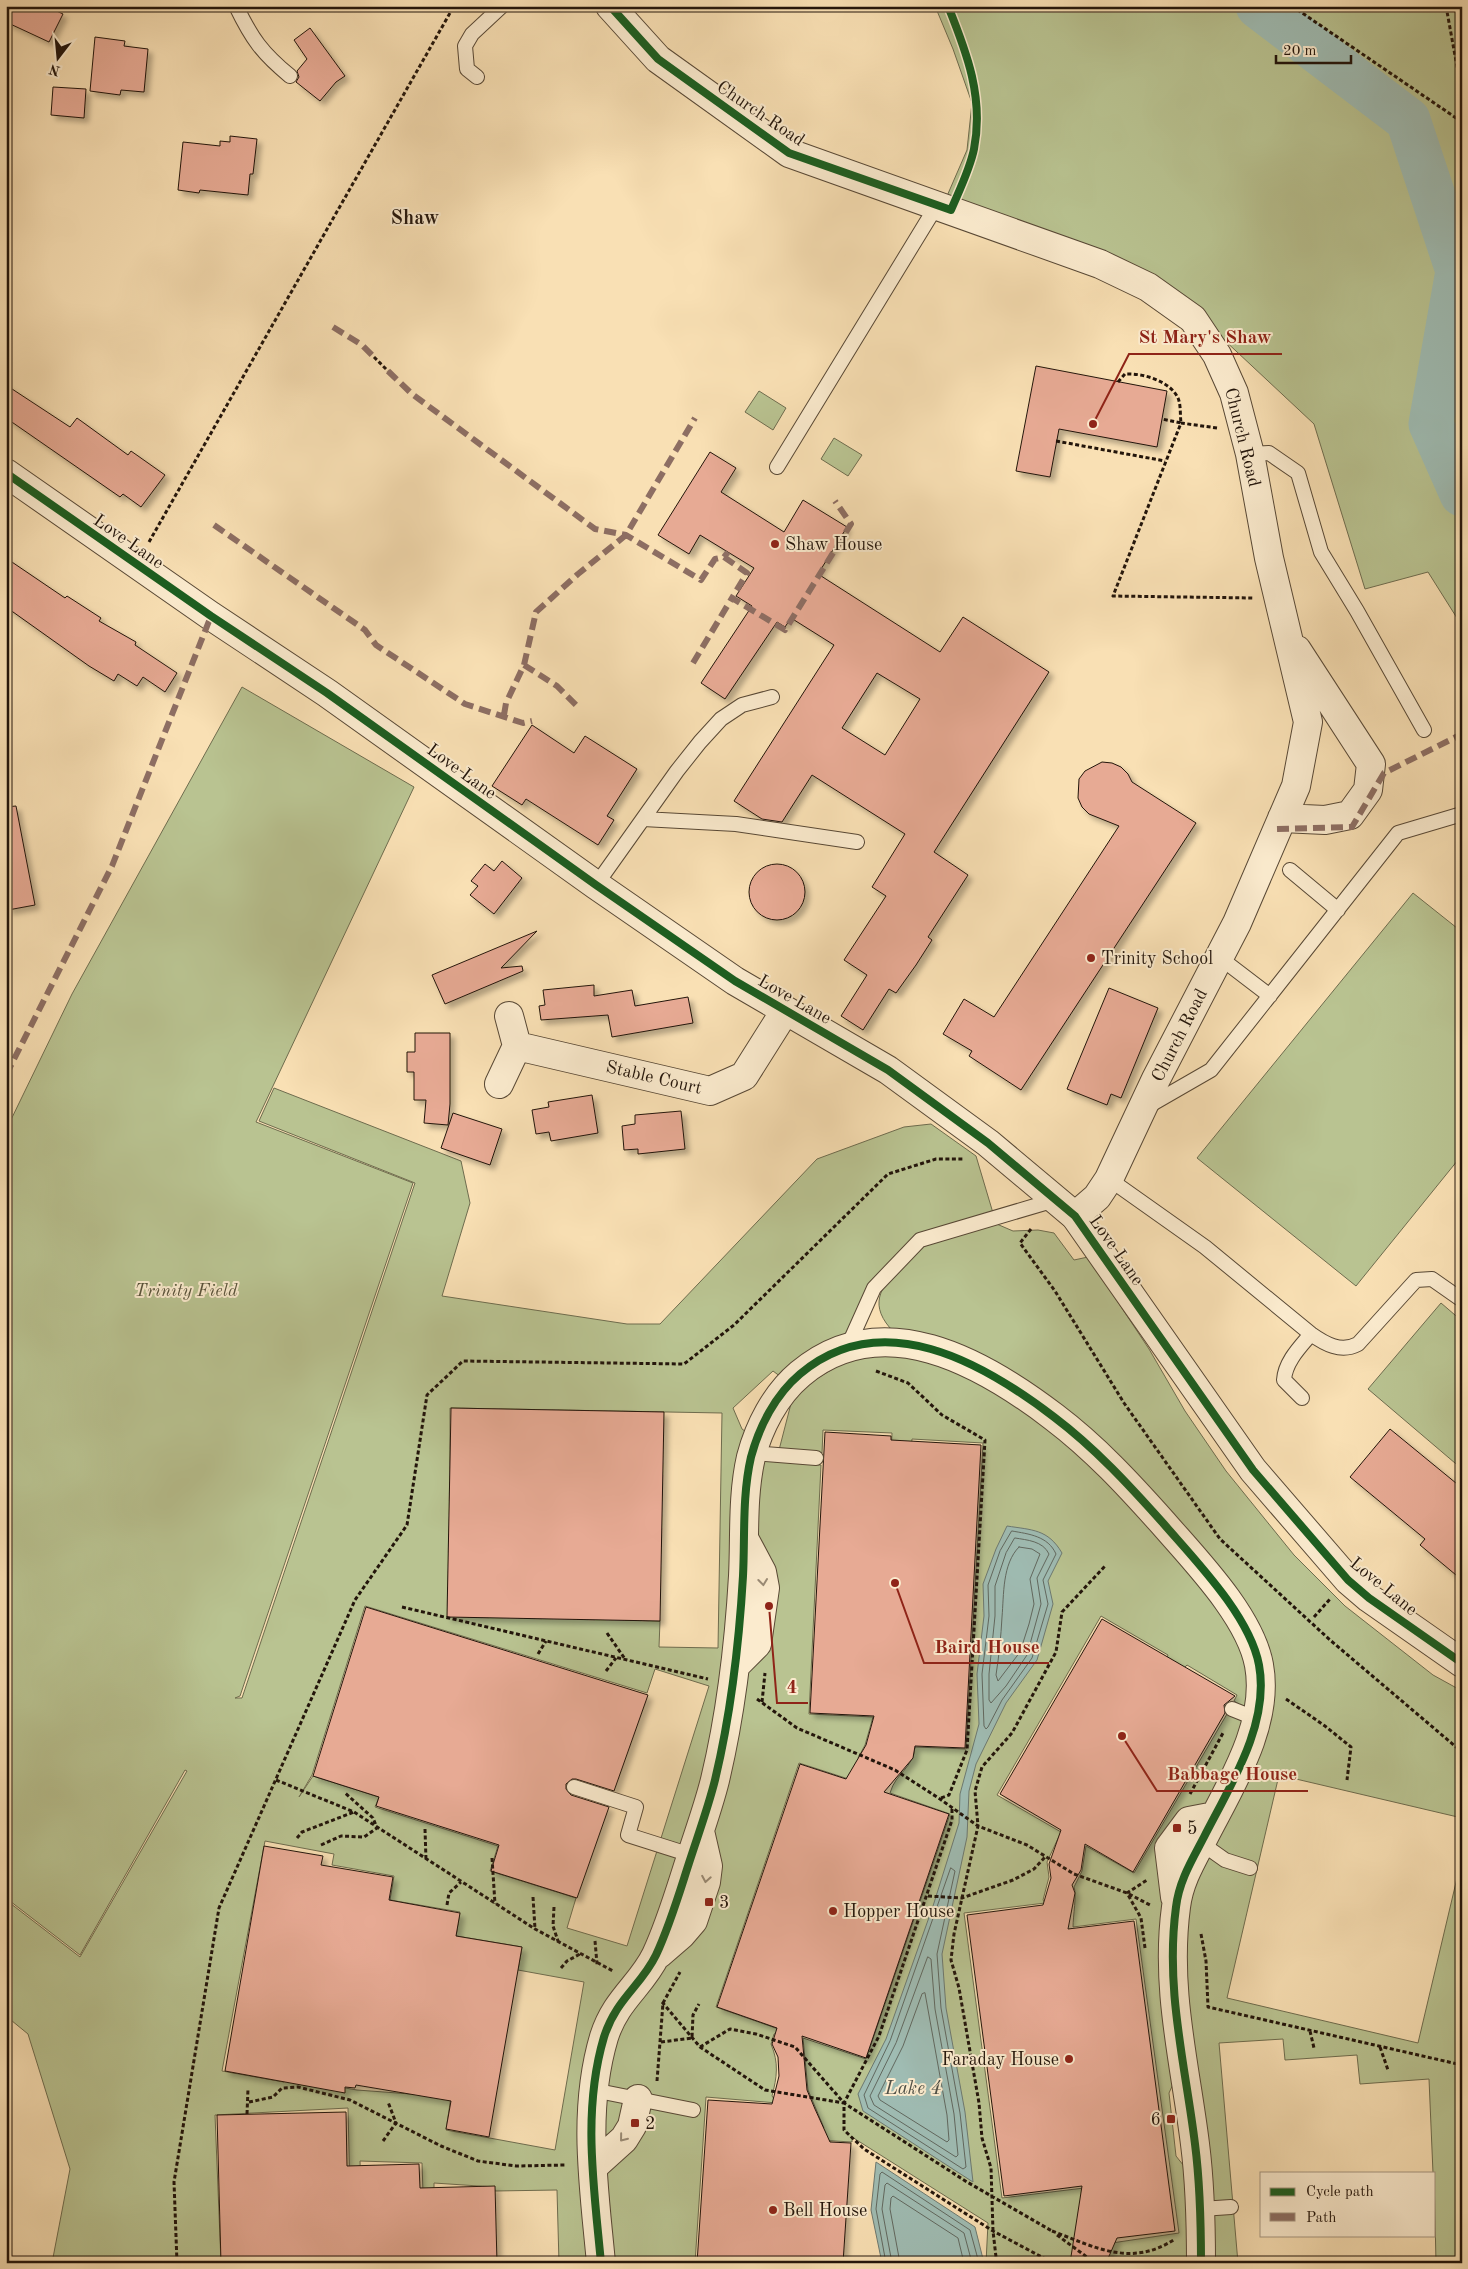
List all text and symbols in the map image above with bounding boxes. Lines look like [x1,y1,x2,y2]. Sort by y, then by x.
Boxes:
north arrow [32,32,82,82]
scale bar [1276,32,1350,64]
text: 20 m [1283,44,1317,59]
text: N [47,61,62,78]
street label: Church Road [713,78,808,150]
district label: Shaw [391,209,440,229]
callout: St Mary's Shaw [1129,320,1282,354]
text: St Mary's Shaw [1138,329,1272,348]
street label: Church Road [1221,386,1263,489]
street label: Love Lane [90,511,167,572]
place label: Shaw House [785,536,882,554]
marker: Shaw House [769,538,781,550]
street label: Love Lane [423,741,500,803]
place label: Trinity School [1101,950,1213,968]
marker: Trinity School [1085,952,1097,964]
street label: Love Lane [755,972,834,1028]
street label: Church Road [1149,986,1211,1085]
street label: Stable Court [604,1058,704,1098]
street label: Love Lane [1086,1212,1147,1289]
park label: Trinity Field [135,1282,238,1300]
street label: Love Lane [1346,1554,1421,1619]
one-way arrow [757,1579,768,1587]
callout: Baird House [924,1629,1049,1663]
text: Baird House [934,1639,1040,1658]
callout: 4 [777,1669,808,1703]
text: 4 [786,1679,798,1698]
callout: Babbage House [1157,1757,1308,1791]
text: Babbage House [1167,1766,1297,1785]
place label: 5 [1187,1820,1197,1838]
marker: 5 [1171,1822,1183,1834]
one-way arrow [702,1874,712,1883]
place label: 3 [719,1894,729,1912]
marker: 3 [703,1896,715,1908]
place label: Hopper House [843,1903,954,1921]
marker: Hopper House [827,1905,839,1917]
place label: Faraday House [941,2051,1059,2069]
marker: Faraday House [1063,2053,1075,2065]
water label: Lake 4 [884,2080,941,2099]
place label: 6 [1151,2111,1161,2129]
marker: 6 [1165,2113,1177,2125]
place label: 2 [645,2115,655,2133]
marker: 2 [629,2117,641,2129]
one-way arrow [620,2132,629,2141]
legend [1260,2172,1436,2236]
text: Cycle path [1306,2185,1374,2200]
place label: Bell House [783,2202,867,2220]
marker: Bell House [767,2204,779,2216]
text: Path [1306,2211,1336,2226]

